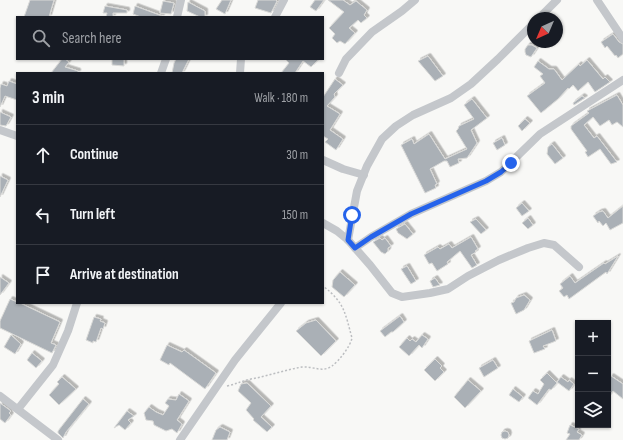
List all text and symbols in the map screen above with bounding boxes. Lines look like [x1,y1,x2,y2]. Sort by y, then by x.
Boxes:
north arrow [527,12,563,48]
search box [16,16,324,60]
icon: search [30,27,52,49]
text: Search here [62,29,122,48]
text: 3 min [32,88,65,108]
text: Walk · 180 m [254,90,308,106]
icon: ahead [32,144,54,166]
text: Continue [70,145,119,164]
text: 30 m [286,147,308,163]
route end [502,154,520,172]
icon: left [32,204,54,226]
text: Turn left [70,205,115,224]
route start [343,206,361,224]
text: 150 m [282,207,308,223]
icon: arrive [32,264,54,286]
text: Arrive at destination [70,265,179,284]
map controls [575,320,611,428]
button: + [575,320,611,356]
button: − [575,356,611,392]
button: layers [575,392,611,428]

